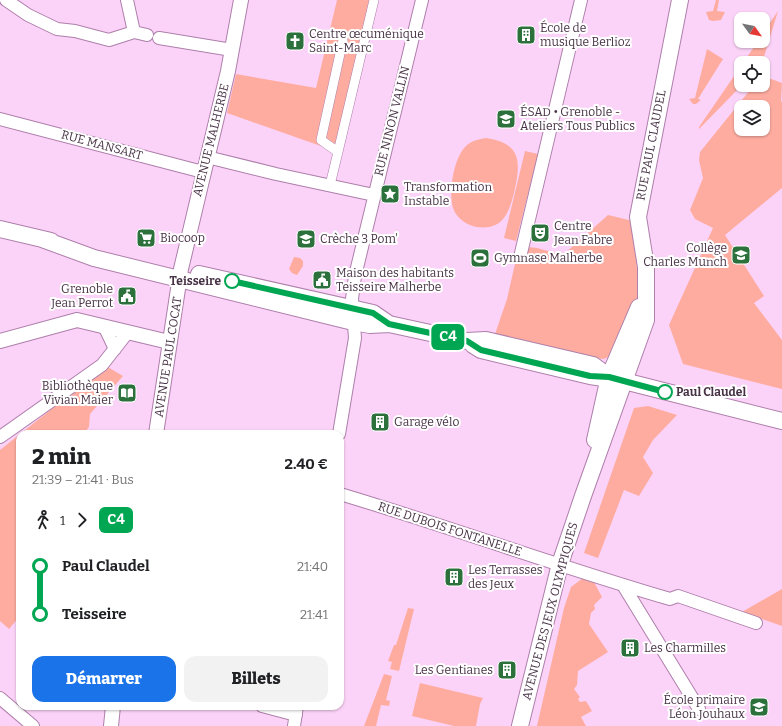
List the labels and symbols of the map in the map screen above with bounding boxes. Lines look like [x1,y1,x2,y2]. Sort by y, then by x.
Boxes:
north arrow [734,12,770,48]
place label: École de musique Berlioz [540,20,631,49]
building icon: École de musique Berlioz [515,24,537,46]
place label: Centre œcuménique Saint-Marc [309,27,424,55]
church icon: Centre œcuménique Saint-Marc [284,30,306,52]
street label: RUE NINON VALLIN [372,64,413,177]
street label: AVENUE MALHERBE [190,82,232,198]
street label: RUE PAUL CLAUDEL [633,88,669,201]
place label: ÉSAD • Grenoble - Ateliers Tous Publics [520,104,635,133]
school or university icon: ÉSAD • Grenoble - Ateliers Tous Publics [495,108,517,130]
street label: RUE MANSART [60,127,144,163]
place label: Transformation Instable [404,180,492,208]
place icon: Transformation Instable [379,183,401,205]
place label: Centre Jean Fabre [553,219,612,247]
theatre icon: Centre Jean Fabre [529,222,551,244]
supermarket icon: Biocoop [135,227,157,249]
school or university icon: Crèche 3 Pom' [295,228,317,250]
place label: Biocoop [160,231,205,245]
place label: Crèche 3 Pom' [320,232,398,246]
place label: Collège Charles Munch [643,241,728,269]
school or university icon: Collège Charles Munch [730,244,752,266]
sports icon: Gymnase Malherbe [469,247,491,269]
place label: Gymnase Malherbe [494,251,602,265]
place label: Maison des habitants Teisseire Malherbe [336,266,454,294]
public building icon: Maison des habitants Teisseire Malherbe [311,269,333,291]
marker: Teisseire [224,273,240,289]
place label: Teisseire [169,274,221,288]
place label: Grenoble Jean Perrot [50,282,114,310]
public building icon: Grenoble Jean Perrot [116,285,138,307]
street label: AVENUE PAUL COCAT [152,296,184,418]
line badge: C4 [430,324,466,350]
place label: Bibliothèque Vivian Maier [42,379,114,407]
library icon: Bibliothèque Vivian Maier [116,382,138,404]
marker: Paul Claudel [657,384,673,400]
place label: Paul Claudel [676,385,746,399]
building icon: Garage vélo [369,411,391,433]
place label: Garage vélo [394,415,459,429]
street label: RUE DUBOIS FONTANELLE [376,499,524,559]
street label: AVENUE DES JEUX OLYMPIQUES [519,521,581,701]
place label: Les Terrasses des Jeux [468,563,543,591]
building icon: Les Terrasses des Jeux [443,566,465,588]
building icon: Les Charmilles [619,637,641,659]
place label: Les Charmilles [644,641,726,655]
building icon: Les Gentianes [496,659,518,681]
place label: Les Gentianes [415,663,493,677]
place label: École primaire Léon Jouhaux [663,692,745,721]
school or university icon: École primaire Léon Jouhaux [748,696,770,718]

